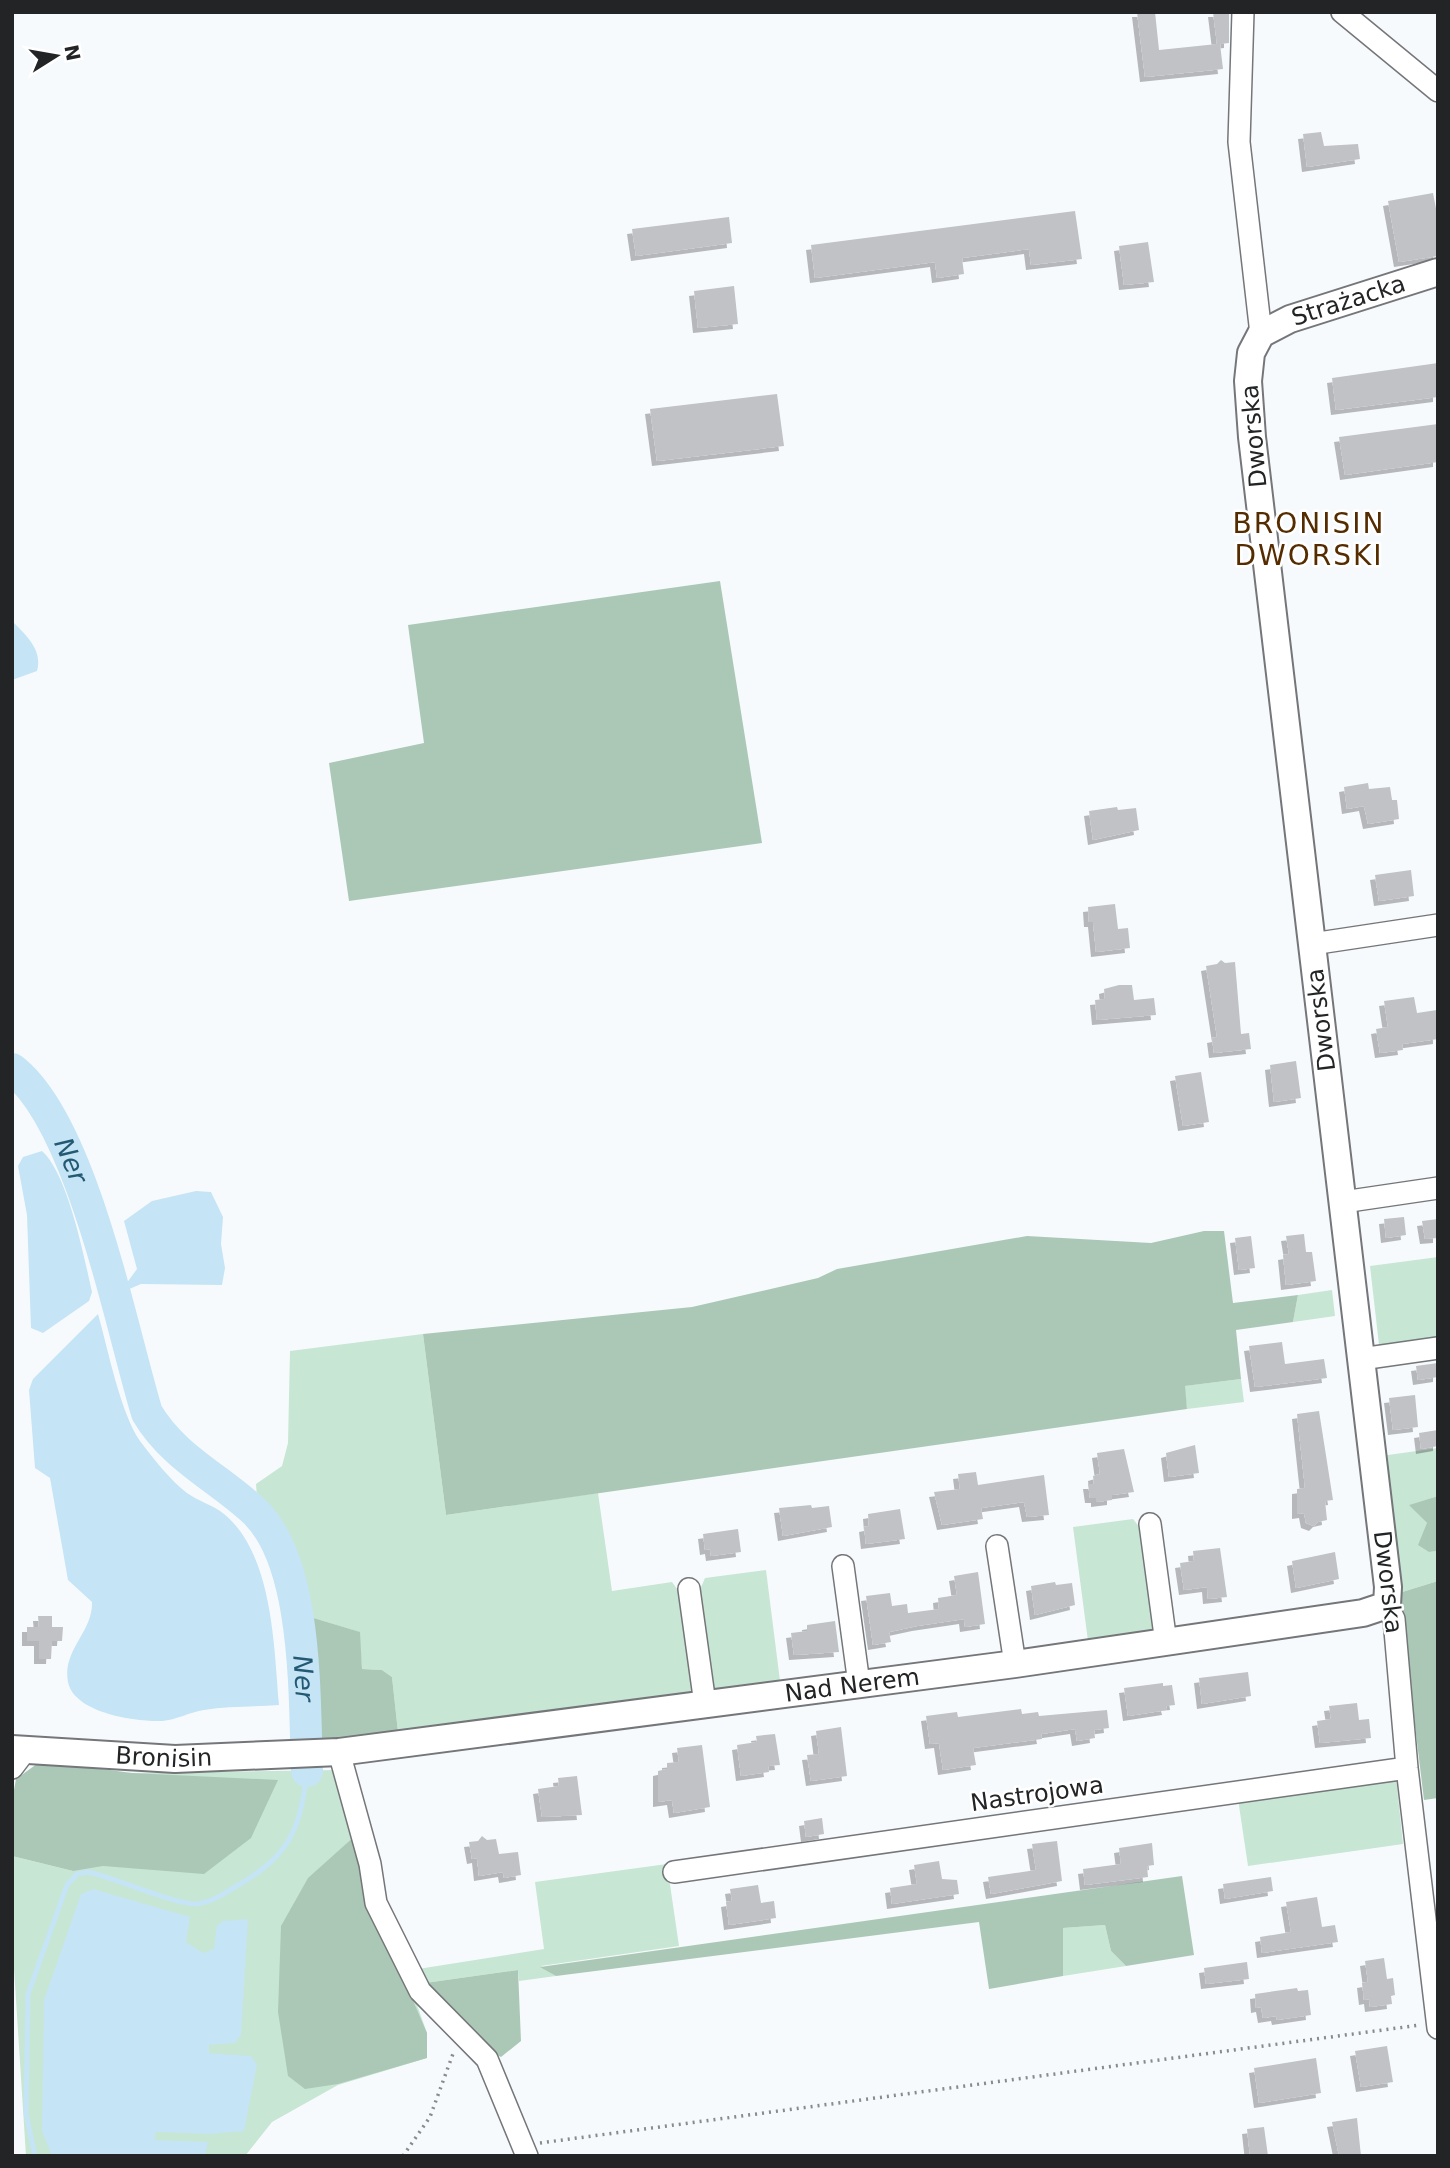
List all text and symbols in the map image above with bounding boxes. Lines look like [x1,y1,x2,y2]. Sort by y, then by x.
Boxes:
north arrow [21,21,91,91]
text: N [60,43,85,63]
street label: Strażacka [1288,269,1409,332]
street label: Dworska [1236,383,1272,489]
district label: BRONISIN DWORSKI [1233,507,1385,572]
street label: Dworska [1301,967,1341,1073]
water label: Ner [48,1133,95,1189]
street label: Dworska [1368,1529,1408,1635]
water label: Ner [287,1654,320,1704]
street label: Nad Nerem [783,1663,921,1708]
street label: Bronisin [115,1741,213,1773]
street label: Nastrojowa [969,1771,1105,1817]

